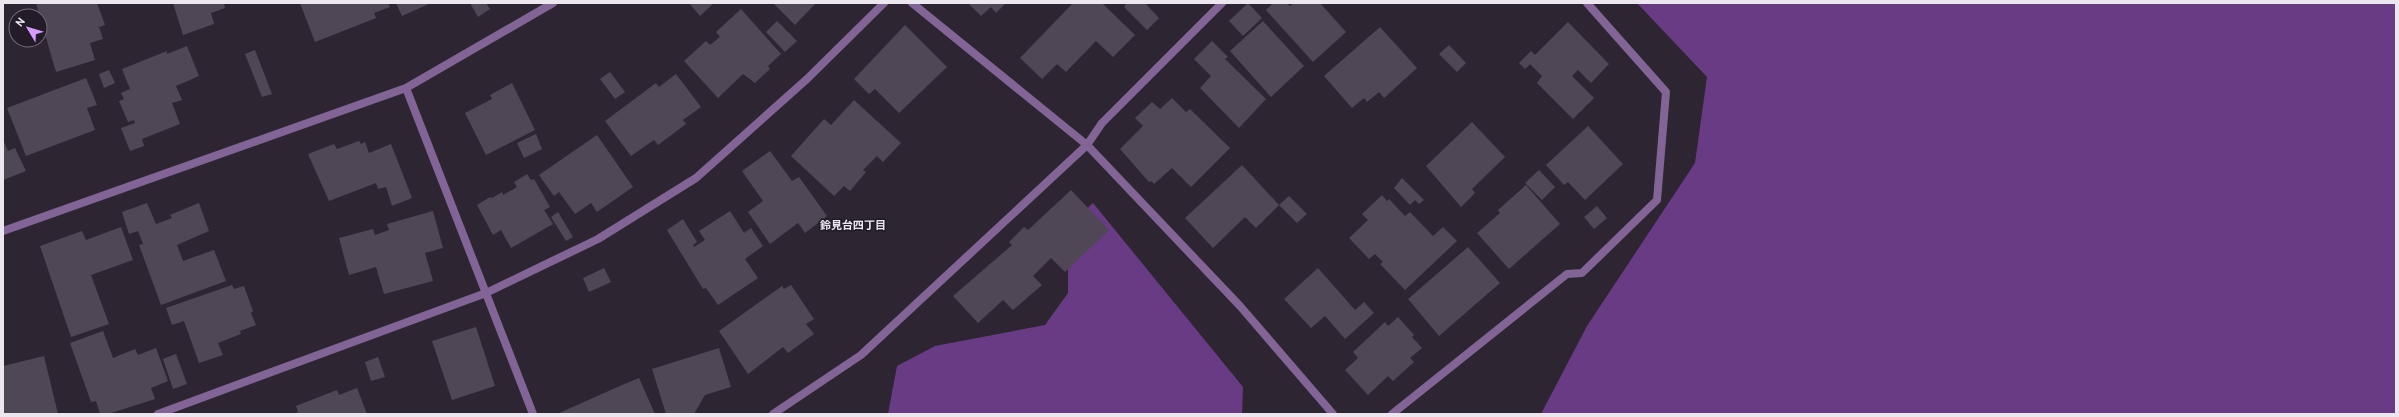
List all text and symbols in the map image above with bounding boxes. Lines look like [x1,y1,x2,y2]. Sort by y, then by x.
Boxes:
north arrow [8,8,48,48]
text: N [13,15,29,30]
district label: 鈴見台四丁目 [820,219,886,233]

